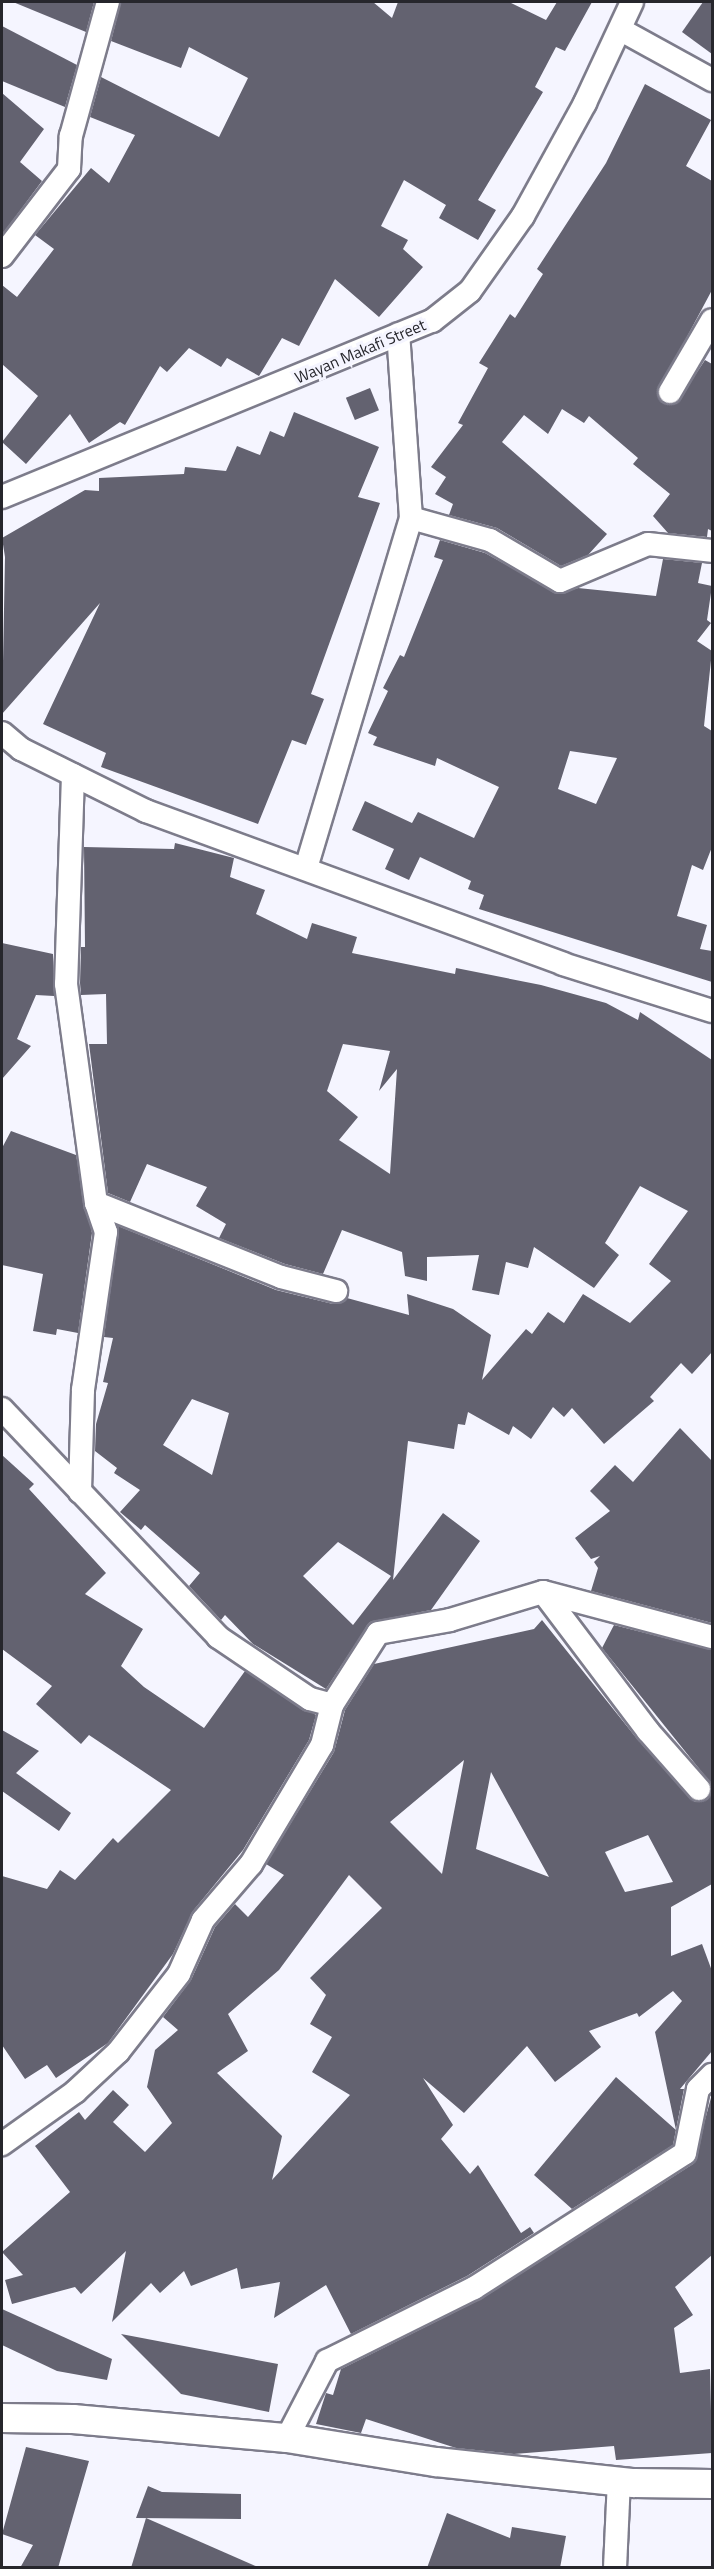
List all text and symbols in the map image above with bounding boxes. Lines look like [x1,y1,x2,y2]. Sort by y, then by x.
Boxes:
street label: Wayan Makafi Street [292,315,428,387]

